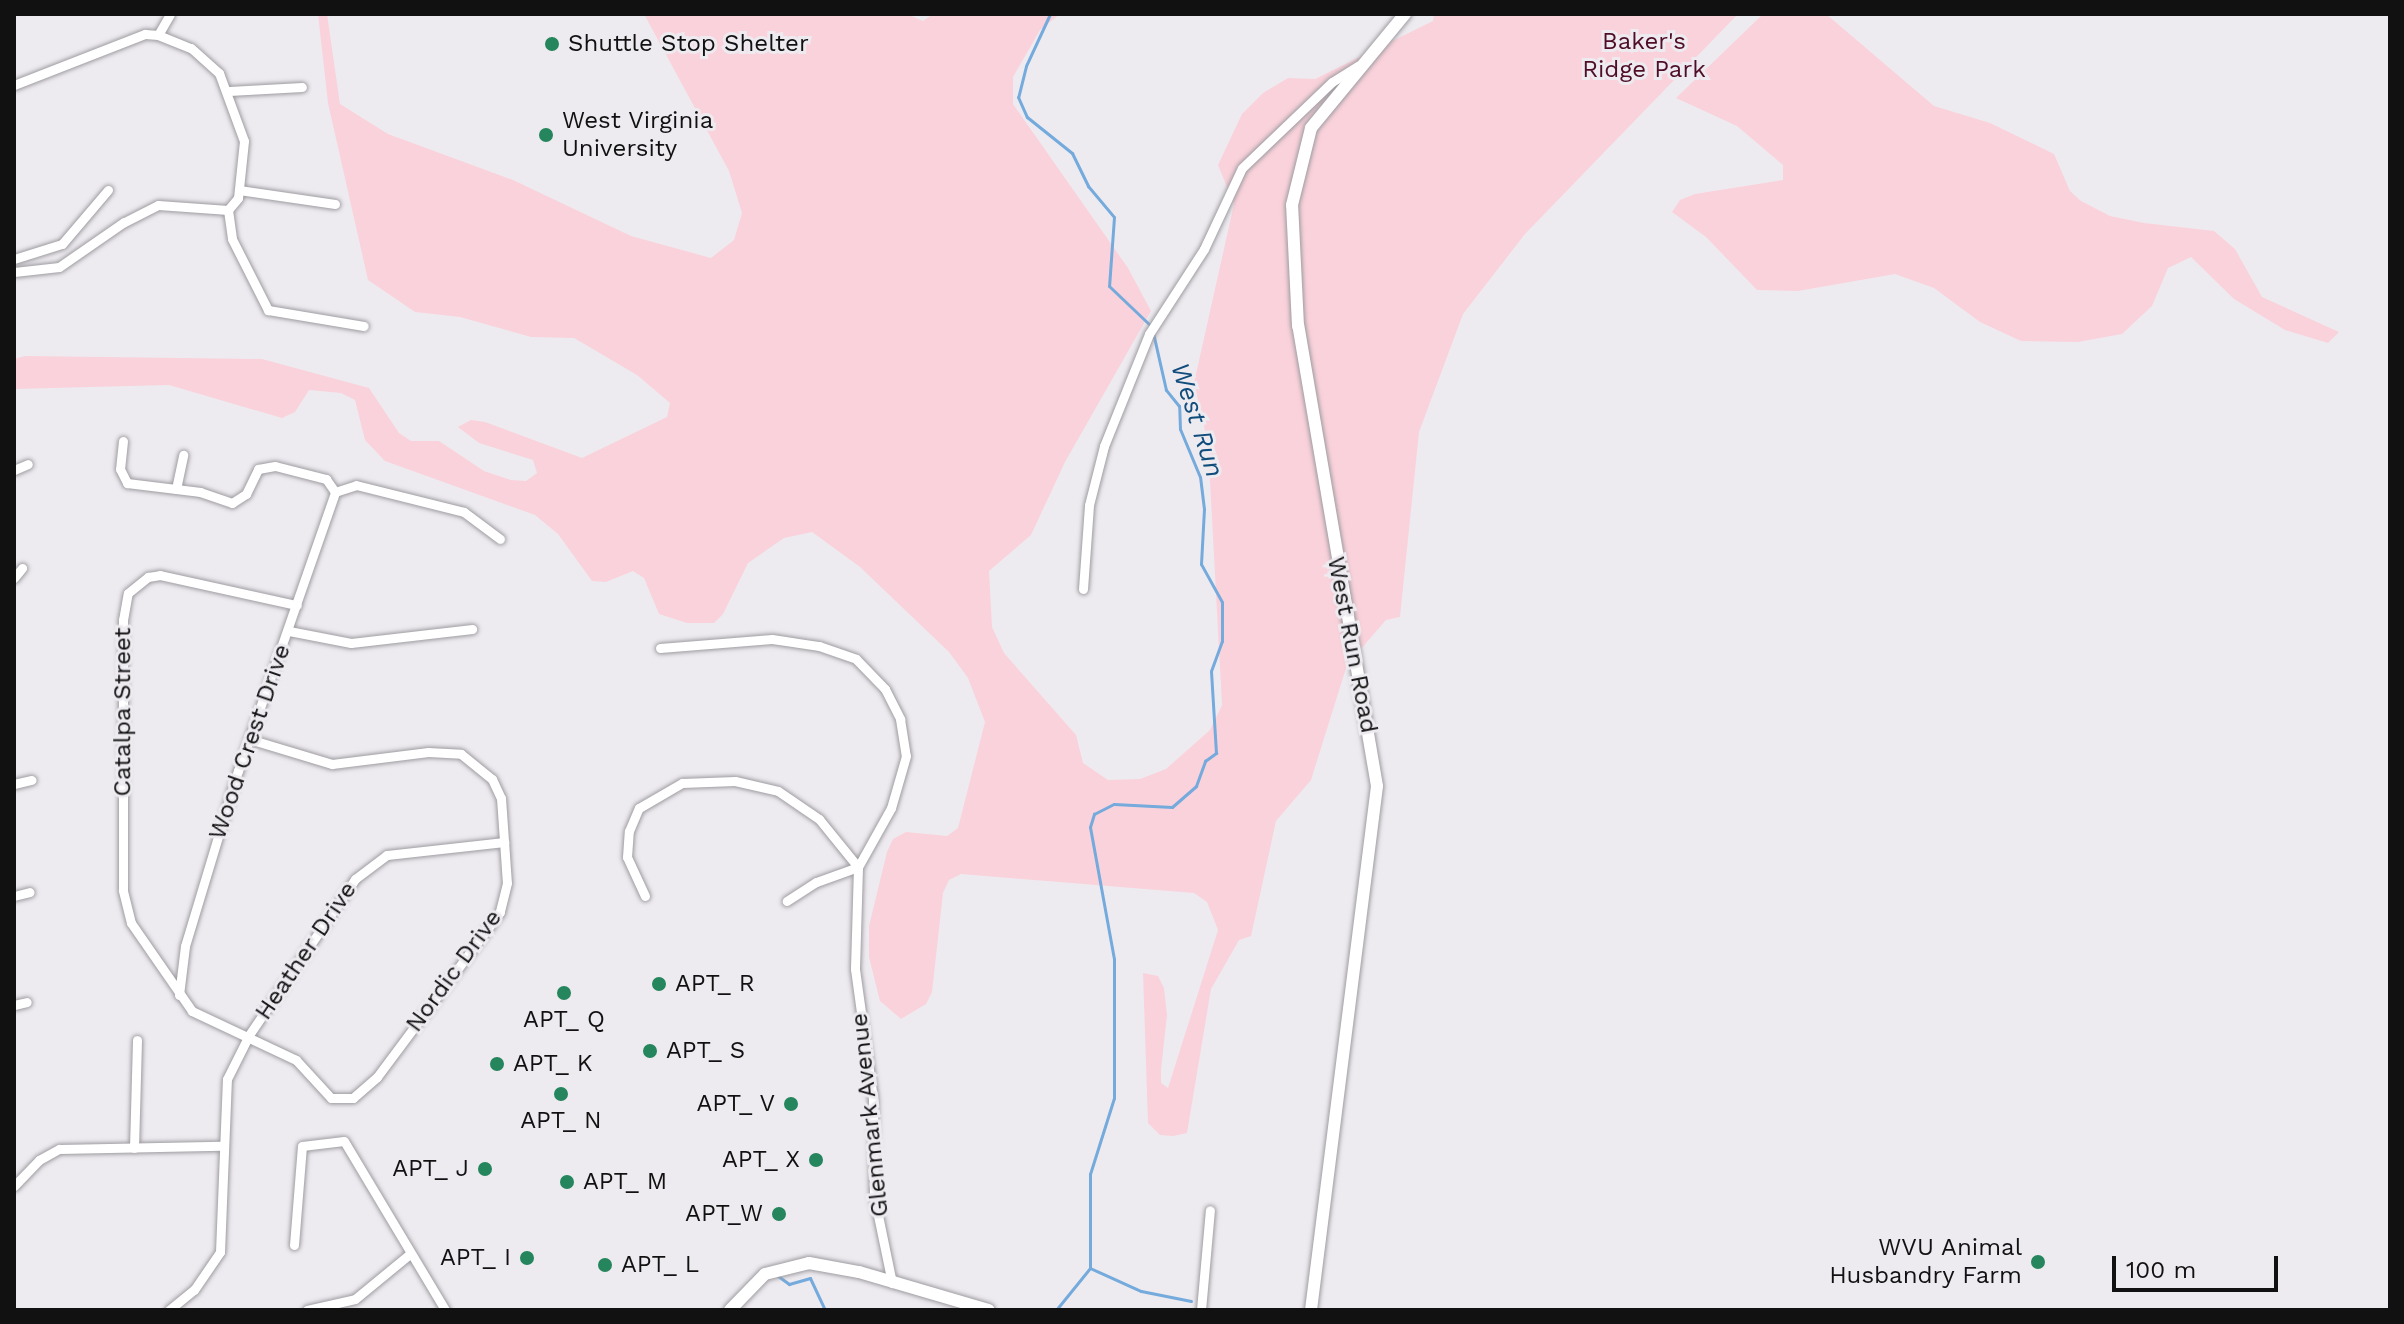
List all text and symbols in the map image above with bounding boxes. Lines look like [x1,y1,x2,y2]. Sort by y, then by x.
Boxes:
park label: Baker's Ridge Park [1582,28,1706,84]
place label: Shuttle Stop Shelter [568,30,809,58]
marker: Shuttle Stop Shelter [543,35,561,53]
place label: West Virginia University [562,107,714,163]
marker: West Virginia University [537,126,555,144]
water label: West Run [1164,359,1230,481]
street label: West Run Road [1321,554,1383,736]
street label: Catalpa Street [109,627,137,797]
street label: Wood Crest Drive [203,641,297,843]
street label: Heather Drive [249,876,363,1026]
street label: Nordic Drive [400,904,508,1038]
place label: APT_ R [675,970,755,998]
marker: APT_ R [650,975,668,993]
marker: APT_ Q [555,984,573,1002]
place label: APT_ Q [523,1006,605,1034]
street label: Glenmark Avenue [845,1011,895,1219]
place label: APT_ S [666,1037,745,1065]
marker: APT_ S [641,1042,659,1060]
place label: APT_ K [513,1050,593,1078]
marker: APT_ K [488,1055,506,1073]
marker: APT_ N [552,1085,570,1103]
place label: APT_ V [696,1090,775,1118]
marker: APT_ V [782,1095,800,1113]
place label: APT_ N [520,1107,602,1135]
place label: APT_ X [722,1146,800,1174]
marker: APT_ X [807,1151,825,1169]
place label: APT_ J [392,1155,469,1183]
marker: APT_ J [476,1160,494,1178]
place label: APT_ M [583,1168,667,1196]
marker: APT_ M [558,1173,576,1191]
place label: APT_W [685,1200,763,1228]
marker: APT_W [770,1205,788,1223]
place label: WVU Animal Husbandry Farm [1829,1234,2022,1290]
scale bar [2116,1240,2282,1290]
place label: APT_ I [440,1244,511,1272]
marker: APT_ I [518,1249,536,1267]
place label: APT_ L [621,1251,699,1279]
marker: WVU Animal Husbandry Farm [2029,1253,2047,1271]
marker: APT_ L [596,1256,614,1274]
text: 100 m [2126,1256,2196,1284]

